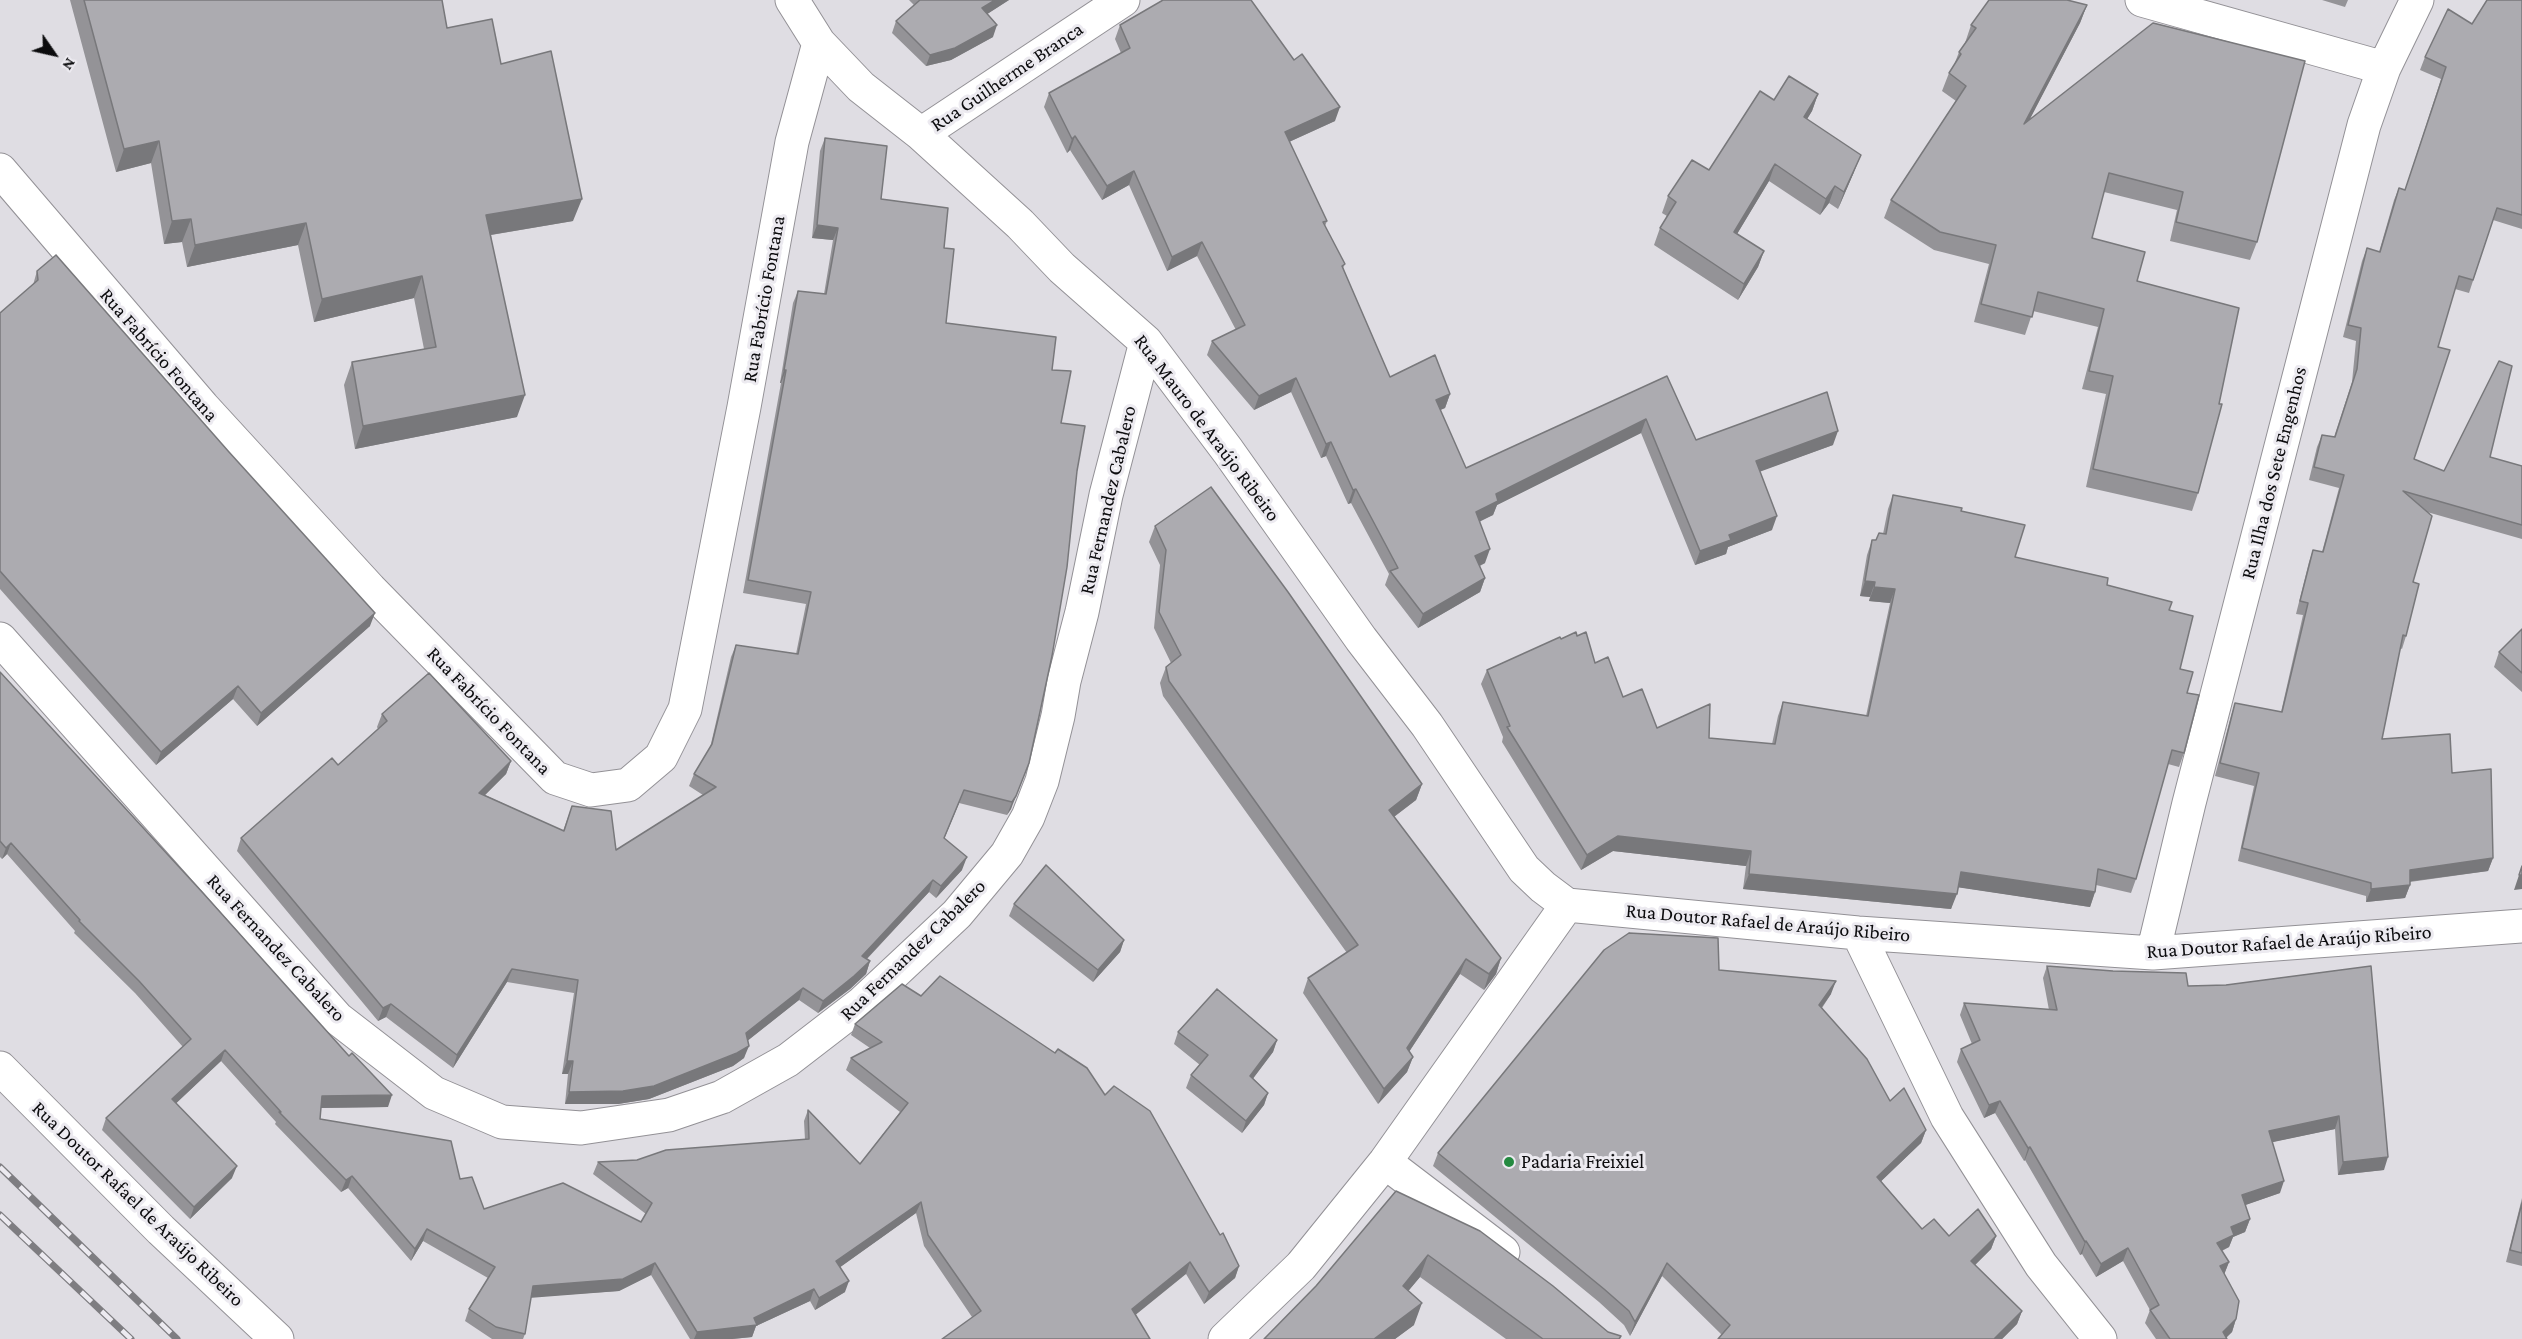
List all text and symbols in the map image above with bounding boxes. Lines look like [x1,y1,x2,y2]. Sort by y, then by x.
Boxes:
street label: Rua Guilherme Branca [926,17,1088,137]
north arrow [24,24,84,84]
text: N [59,55,79,74]
street label: Rua Fabrício Fontana [738,214,790,384]
street label: Rua Fabrício Fontana [95,283,223,427]
street label: Rua Mauro de Araújo Ribeiro [1129,330,1285,526]
street label: Rua Ilha dos Sete Engenhos [2236,364,2312,582]
street label: Rua Fernandez Cabalero [1075,403,1141,597]
street label: Rua Fabrício Fontana [422,642,556,780]
street label: Rua Fernandez Cabalero [201,869,351,1027]
street label: Rua Fernandez Cabalero [835,874,991,1026]
street label: Rua Doutor Rafael de Araújo Ribeiro [1625,899,1911,947]
street label: Rua Doutor Rafael de Araújo Ribeiro [2146,920,2432,964]
street label: Rua Doutor Rafael de Araújo Ribeiro [27,1096,249,1312]
place label: Padaria Freixiel [1521,1150,1644,1174]
marker: Padaria Freixiel [1502,1155,1516,1169]

